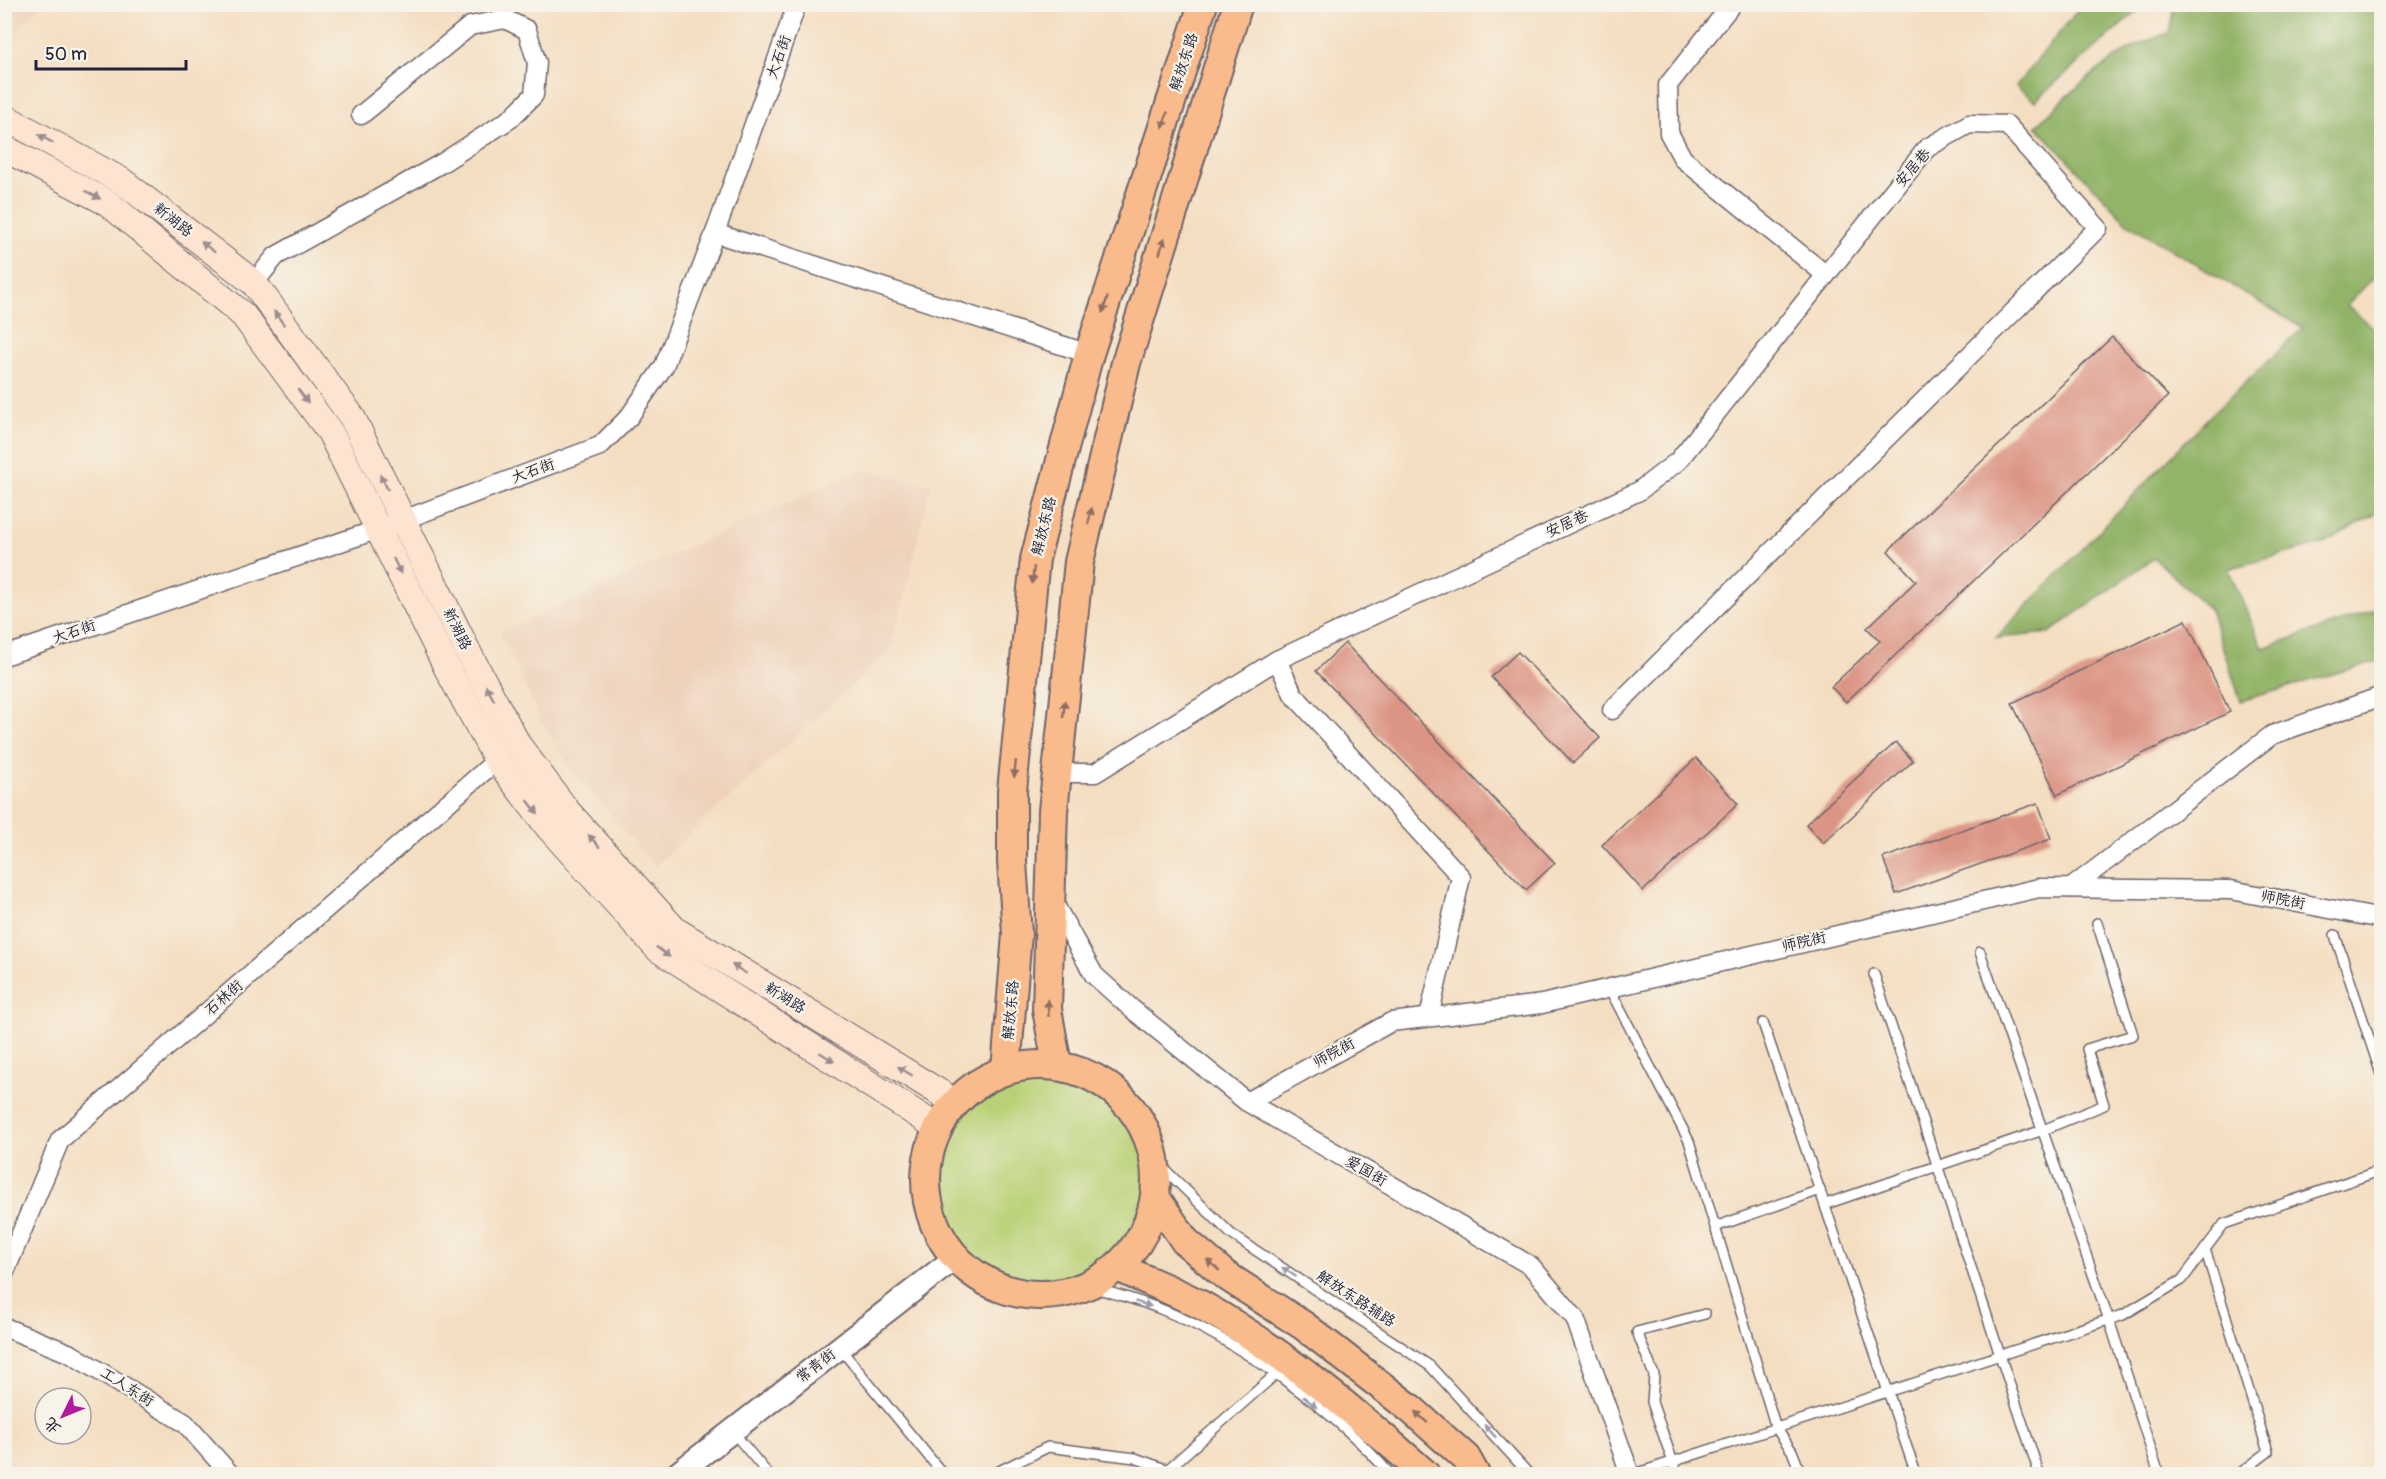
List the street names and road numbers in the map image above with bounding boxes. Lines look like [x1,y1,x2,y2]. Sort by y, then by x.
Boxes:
street label: 解放东路 [1166,31,1202,93]
street label: 大石街 [762,33,796,81]
street label: 安居巷 [1891,145,1935,191]
street label: 新湖路 [149,199,197,241]
street label: 大石街 [509,454,557,488]
street label: 解放东路 [1028,495,1060,557]
street label: 安居巷 [1543,506,1591,542]
street label: 新湖路 [439,605,475,653]
street label: 大石街 [50,616,98,648]
street label: 师院街 [2259,886,2307,914]
street label: 师院街 [1780,928,1828,956]
street label: 石林街 [201,976,247,1020]
street label: 新湖路 [761,978,809,1018]
street label: 解放东路 [999,979,1023,1041]
street label: 师院街 [1310,1034,1358,1072]
street label: 爱国街 [1342,1152,1390,1190]
street label: 解放东路辅路 [1313,1267,1399,1331]
street label: 常青街 [792,1345,840,1387]
street label: 工人东街 [97,1363,157,1411]

